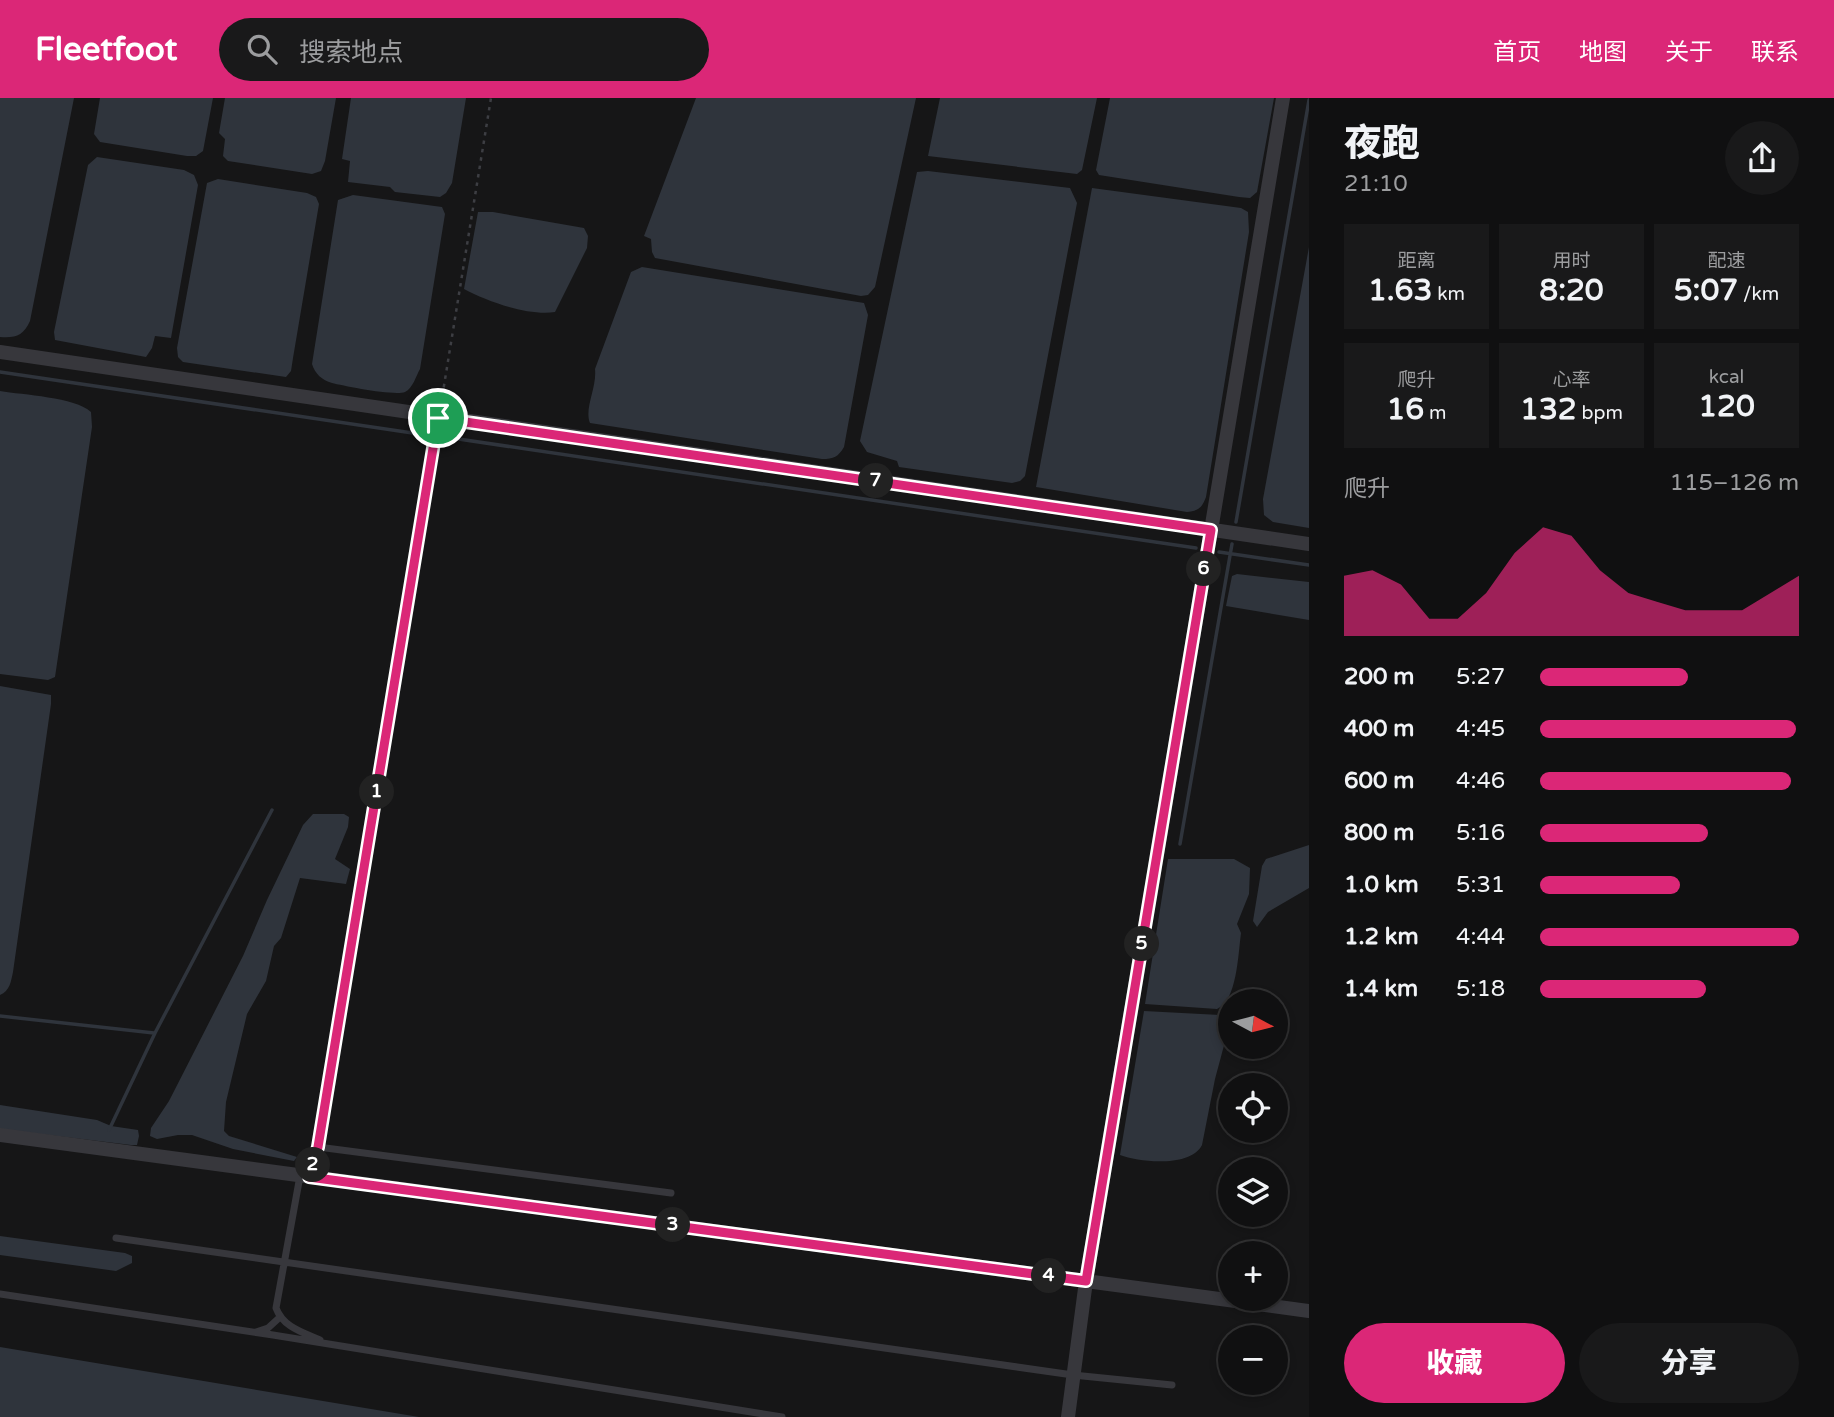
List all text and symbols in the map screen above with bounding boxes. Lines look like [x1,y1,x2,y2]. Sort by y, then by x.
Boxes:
search box [219,18,709,81]
text: Fleetfoot [35,30,177,69]
icon: search [243,30,281,68]
text: 搜索地点 [299,37,403,68]
text: 首页 [1493,38,1541,67]
text: 地图 [1579,38,1627,67]
text: 关于 [1665,38,1713,67]
text: 联系 [1751,38,1799,67]
text: 夜跑 [1344,121,1420,167]
button: share [1725,121,1799,195]
text: 21:10 [1344,170,1408,198]
text: 距离 [1397,250,1436,272]
text: 用时 [1552,250,1591,272]
text: 配速 [1707,250,1746,272]
text: 1.63 [1368,272,1432,309]
text: 8:20 [1539,272,1604,309]
text: 5:07 [1674,272,1738,309]
text: km [1432,283,1465,305]
text: /km [1738,283,1779,305]
text: kcal [1709,366,1744,388]
text: 爬升 [1397,369,1436,391]
text: 心率 [1552,369,1591,391]
pin [408,388,468,448]
text: 120 [1698,388,1755,425]
text: 16 [1386,391,1424,428]
text: 132 [1520,391,1577,428]
icon: arrive [419,399,457,437]
text: m [1424,402,1447,424]
text: bpm [1577,402,1623,424]
pin: 7 [858,464,894,498]
text: 7 [870,469,881,491]
text: 115–126 m [1670,469,1799,497]
text: 爬升 [1344,475,1390,503]
pin: 6 [1186,552,1222,587]
text: 6 [1198,557,1209,579]
text: 200 m [1344,663,1414,691]
text: 5:27 [1456,663,1505,691]
text: 400 m [1344,715,1414,743]
text: 4:45 [1456,715,1505,743]
text: 600 m [1344,767,1414,795]
text: 4:46 [1456,767,1505,795]
pin: 1 [360,774,394,810]
text: 1 [371,780,382,802]
text: 800 m [1344,819,1414,847]
text: 5:16 [1456,819,1505,847]
text: 1.0 km [1344,871,1419,899]
text: 5:31 [1456,871,1505,899]
text: 1.2 km [1344,923,1419,951]
text: 4:44 [1456,923,1505,951]
pin: 5 [1124,926,1160,962]
text: 5 [1136,932,1147,954]
text: 1.4 km [1344,975,1418,1003]
text: 5:18 [1456,975,1505,1003]
north arrow [1218,989,1288,1059]
map controls [1218,989,1288,1395]
button: locate [1218,1073,1288,1143]
pin: 2 [296,1148,330,1182]
text: 2 [307,1153,318,1175]
button: layers [1218,1157,1288,1227]
pin: 3 [656,1208,690,1242]
text: 3 [667,1213,678,1235]
button: + [1218,1241,1288,1311]
pin: 4 [1032,1258,1066,1294]
text: 4 [1043,1264,1054,1286]
button: 收藏 [1344,1323,1565,1403]
button: 分享 [1579,1323,1799,1403]
button: − [1218,1325,1288,1395]

